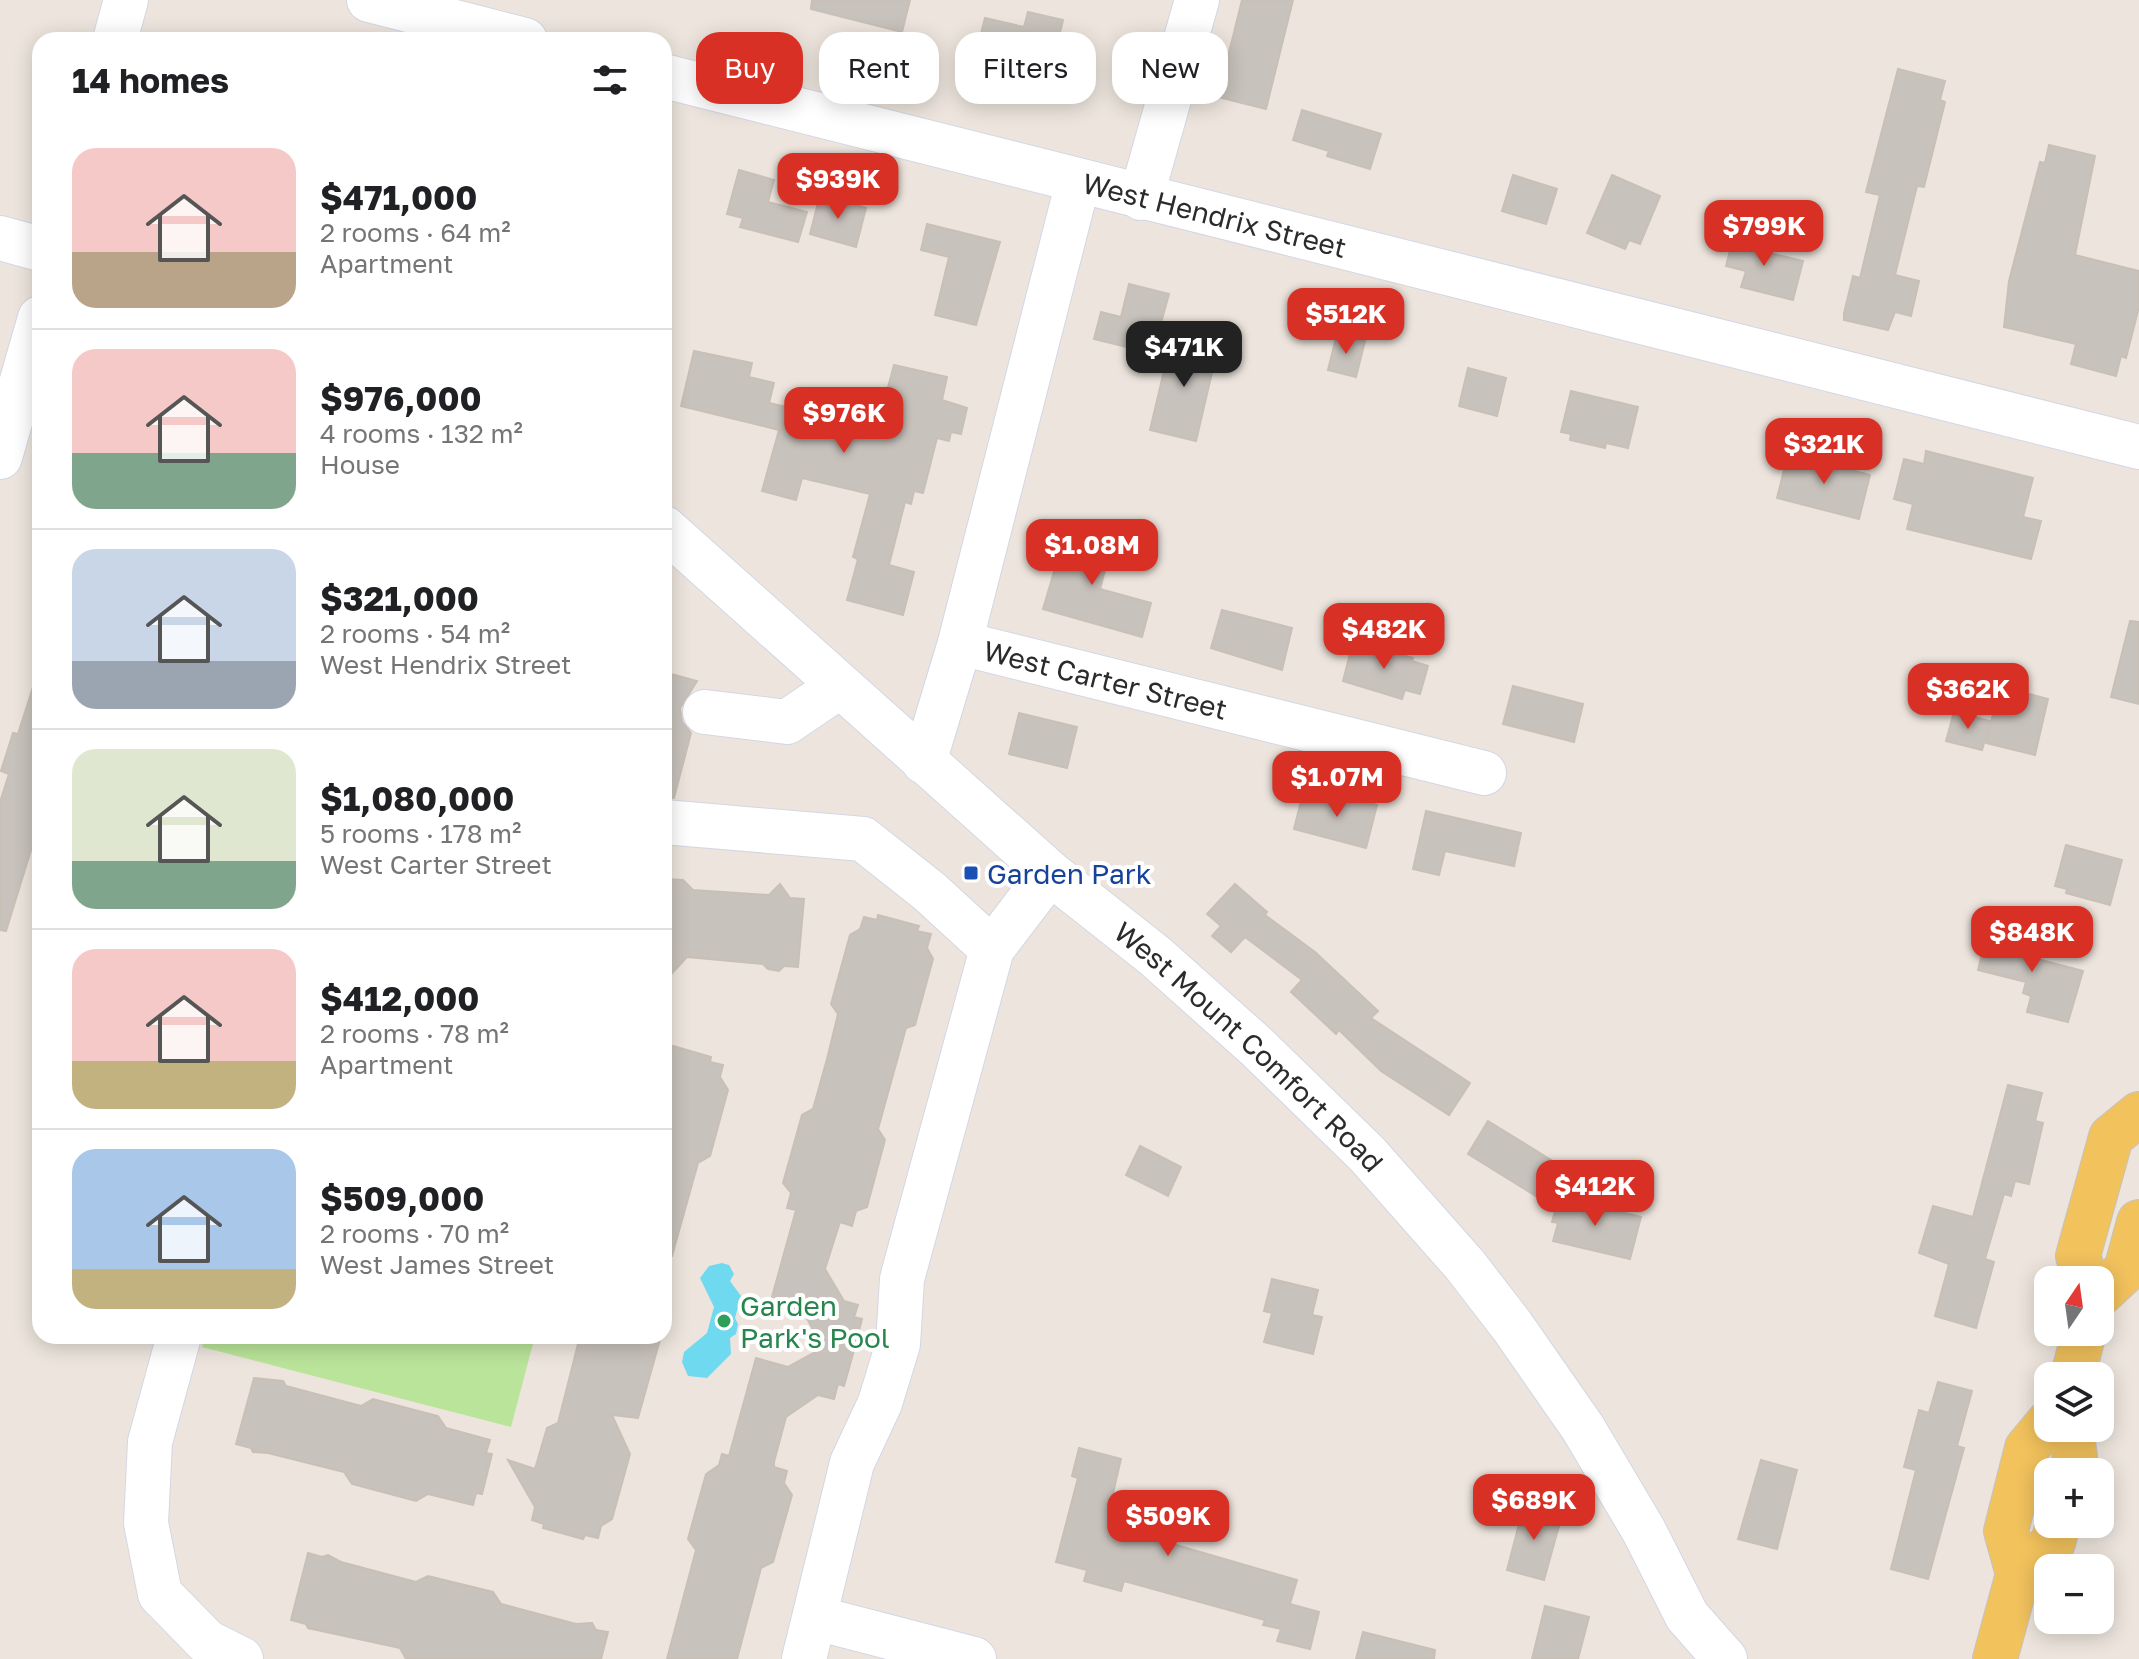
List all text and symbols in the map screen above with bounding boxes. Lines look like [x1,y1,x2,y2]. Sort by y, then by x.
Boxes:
chip: Buy [696,32,803,104]
chip: Rent [819,32,939,104]
chip: Filters [955,32,1096,104]
chip: New [1112,32,1228,104]
icon: filters [588,58,632,102]
text: 14 homes [72,60,229,100]
pin: $939K [782,153,894,221]
text: $939K [795,163,881,194]
street label: West Hendrix Street [1079,166,1350,264]
text: $471,000 [320,177,477,217]
icon: home [136,180,232,276]
pin: $799K [1708,200,1820,268]
text: $799K [1722,210,1806,241]
text: 2 rooms · 64 m² [320,217,511,248]
text: Apartment [320,248,453,279]
pin: $512K [1290,288,1402,356]
text: $512K [1305,298,1387,329]
pin: $471K [1128,321,1240,389]
text: $471K [1144,331,1224,362]
text: $976,000 [320,378,482,418]
icon: home [136,381,232,477]
pin: $976K [788,387,900,455]
text: $976K [802,397,886,428]
text: 4 rooms · 132 m² [320,418,523,449]
pin: $321K [1768,418,1880,486]
text: $321K [1783,428,1865,459]
text: House [320,449,400,480]
pin: $1.08M [1027,519,1157,587]
text: $1.08M [1044,529,1140,560]
text: $321,000 [320,578,479,618]
icon: home [136,581,232,677]
pin: $482K [1328,603,1440,671]
text: $482K [1341,613,1427,644]
text: 2 rooms · 54 m² [320,618,510,649]
street label: West Carter Street [980,633,1231,725]
text: West Hendrix Street [320,649,571,680]
pin: $362K [1912,663,2024,731]
text: $362K [1926,673,2010,704]
pin: $1.07M [1272,751,1402,819]
text: $1.07M [1290,761,1384,792]
text: $1,080,000 [320,778,514,818]
icon: home [136,781,232,877]
text: 5 rooms · 178 m² [320,818,521,849]
text: West Carter Street [320,849,552,880]
place label: Garden Park [987,857,1152,890]
marker: Garden Park [962,864,980,882]
pin: $848K [1976,906,2088,974]
street label: West Mount Comfort Road [1108,914,1391,1178]
text: $848K [1989,916,2075,947]
text: $412,000 [320,978,479,1018]
icon: home [136,981,232,1077]
text: 2 rooms · 78 m² [320,1018,509,1049]
text: Apartment [320,1049,453,1080]
pin: $412K [1539,1160,1651,1228]
text: $412K [1554,1170,1636,1201]
text: $509,000 [320,1178,484,1218]
icon: home [136,1181,232,1277]
text: 2 rooms · 70 m² [320,1218,509,1249]
text: West James Street [320,1249,554,1280]
north arrow [2034,1266,2114,1346]
map controls [2034,1266,2114,1634]
place label: Garden Park's Pool [740,1289,890,1354]
marker: Garden Park's Pool [715,1312,733,1330]
button: layers [2034,1362,2114,1442]
button: + [2034,1458,2114,1538]
pin: $689K [1478,1474,1590,1542]
text: $689K [1491,1484,1577,1515]
pin: $509K [1112,1490,1224,1558]
text: $509K [1125,1500,1211,1531]
button: − [2034,1554,2114,1634]

